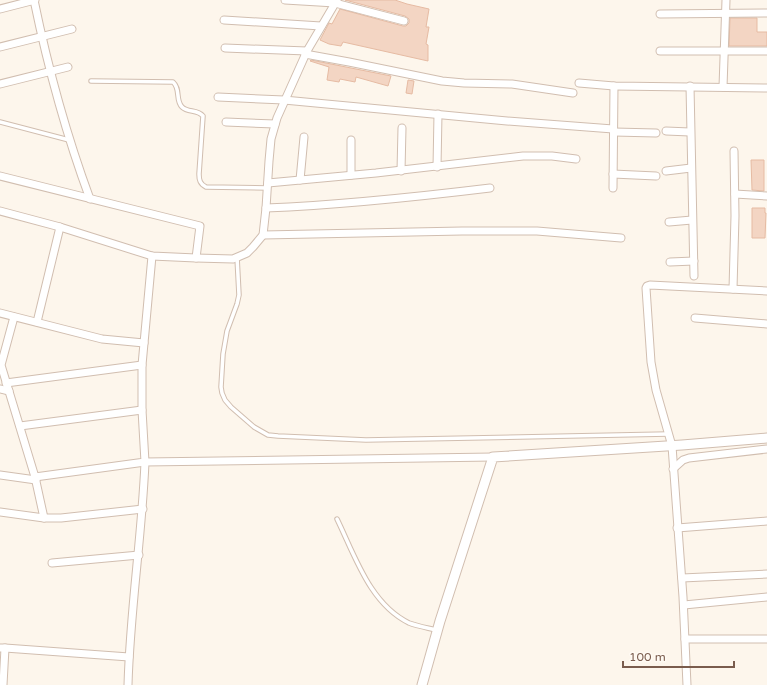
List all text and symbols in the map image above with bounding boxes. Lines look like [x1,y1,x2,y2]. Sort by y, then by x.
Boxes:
scale bar [623,643,734,669]
text: 100 m [629,650,666,664]

